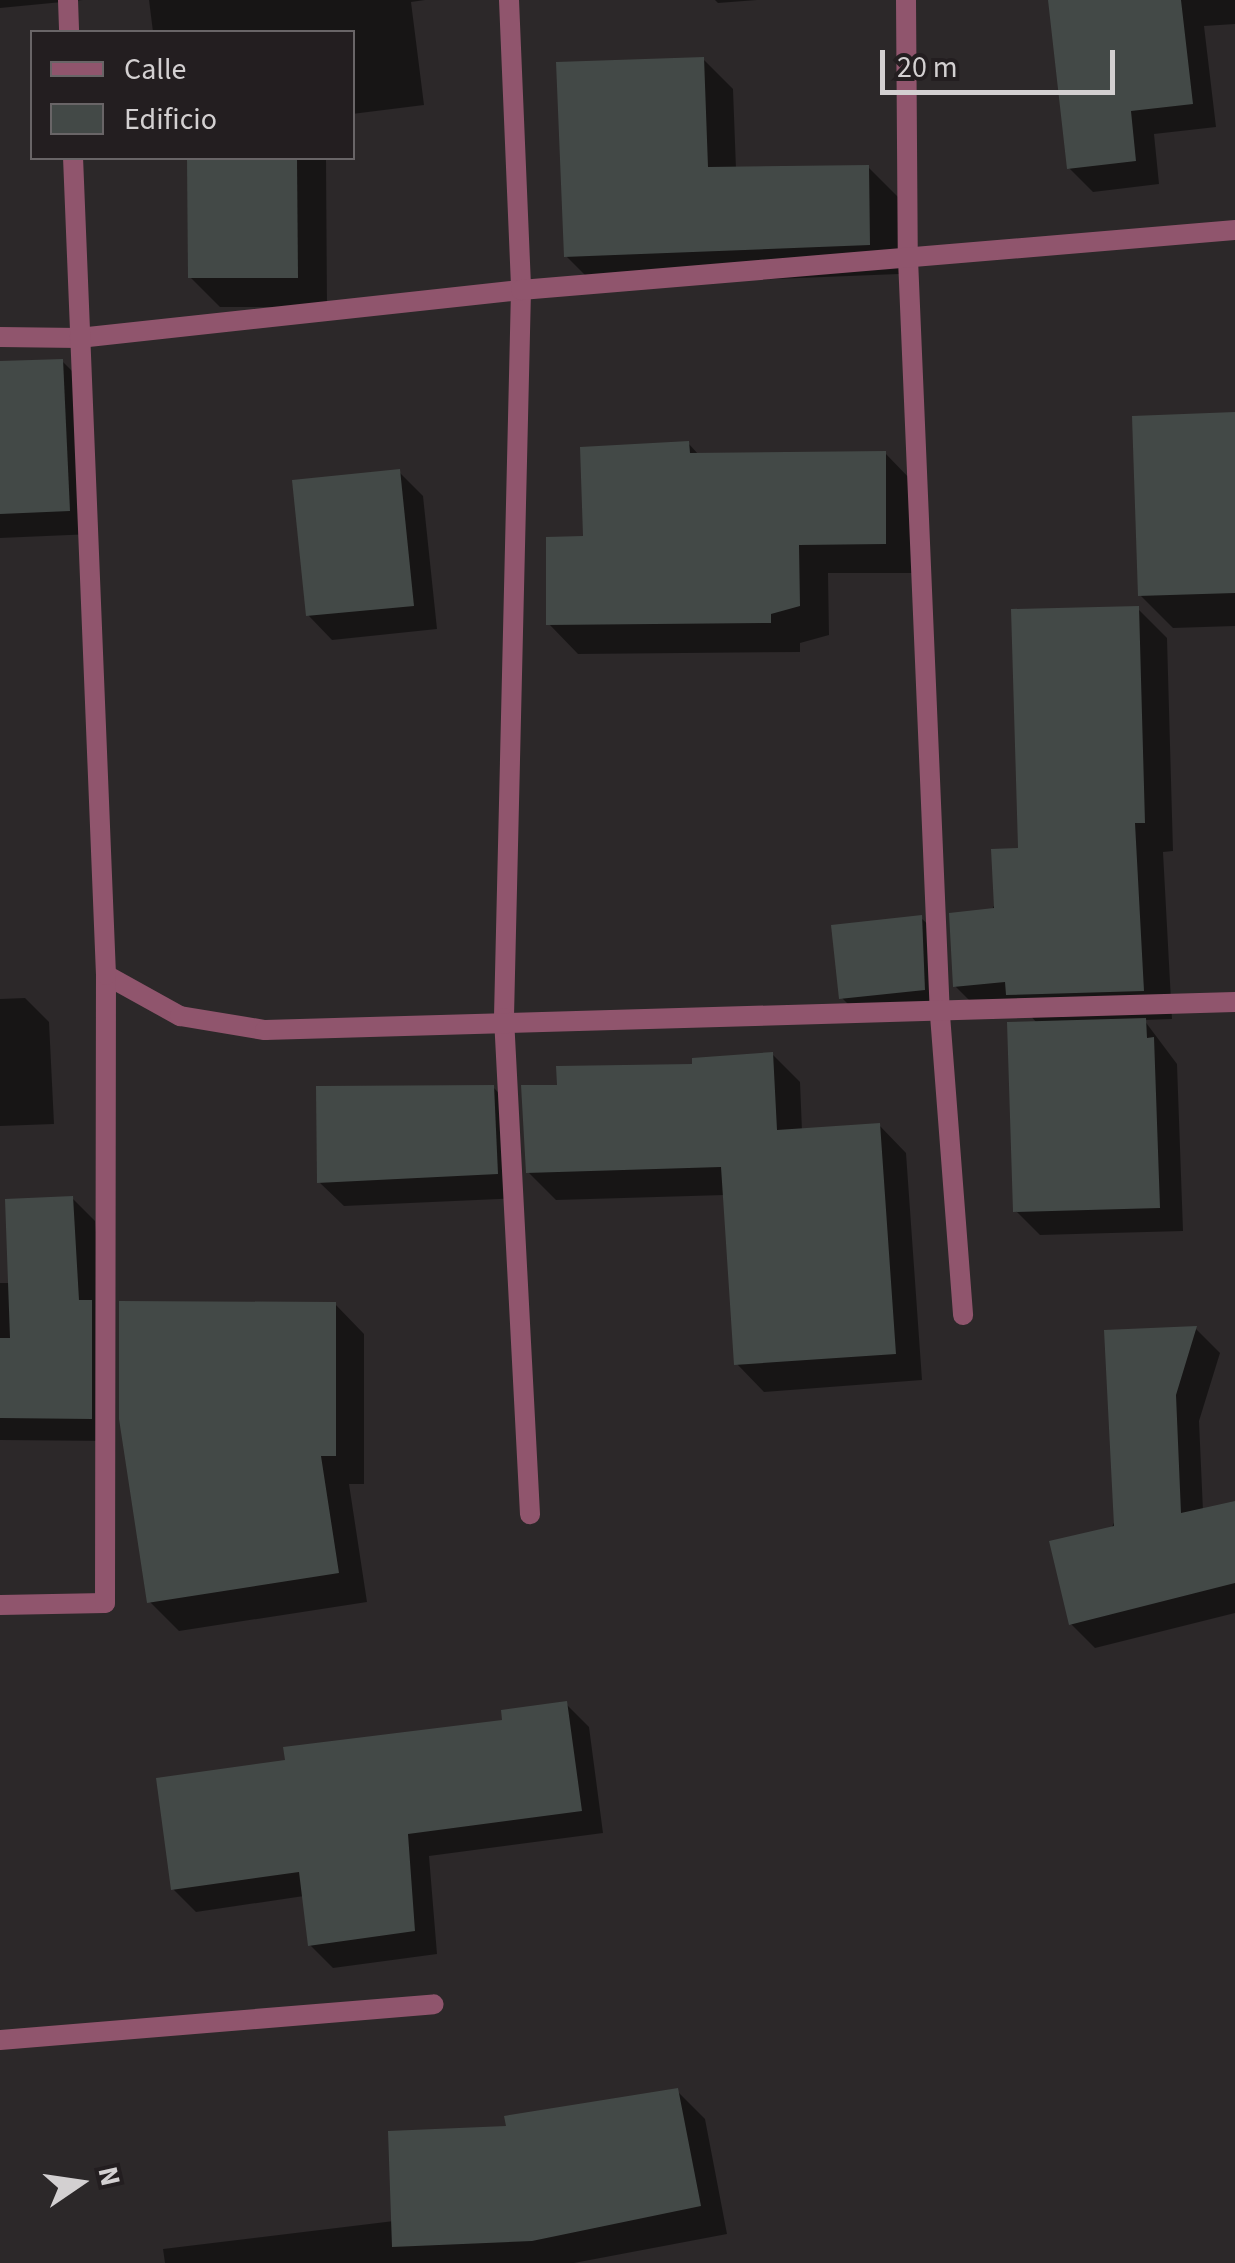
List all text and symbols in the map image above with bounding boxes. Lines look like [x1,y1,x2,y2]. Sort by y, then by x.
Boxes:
legend [30,30,355,160]
scale bar [885,30,1120,92]
text: 20 m [897,46,958,89]
text: Calle [124,48,186,91]
text: Edificio [124,98,217,141]
north arrow [30,2133,130,2233]
text: N [88,2163,131,2190]

